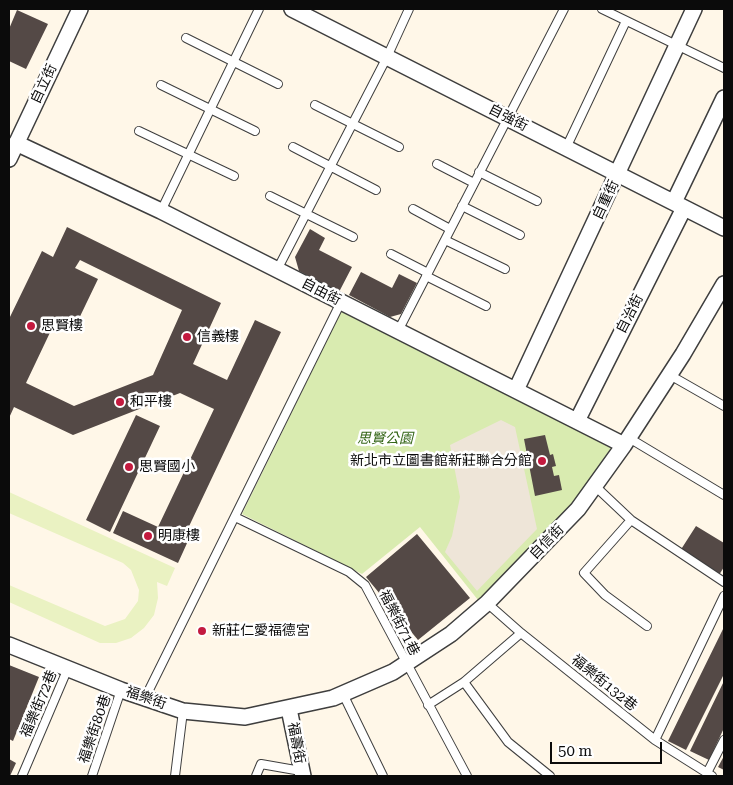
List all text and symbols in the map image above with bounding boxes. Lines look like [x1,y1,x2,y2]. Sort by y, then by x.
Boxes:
street label: 自立街 [28,61,60,107]
street label: 自強街 [485,101,531,135]
street label: 自重街 [590,177,622,223]
street label: 自由街 [298,275,344,309]
street label: 自治街 [613,291,647,337]
place label: 思賢樓 [41,318,83,334]
marker: 思賢樓 [25,320,37,332]
place label: 信義樓 [197,329,239,345]
marker: 信義樓 [181,331,193,343]
place label: 和平樓 [130,394,172,410]
marker: 和平樓 [114,396,126,408]
park label: 思賢公園 [357,431,413,447]
place label: 新北市立圖書館新莊聯合分館 [350,453,532,469]
marker: 新北市立圖書館新莊聯合分館 [536,455,548,467]
place label: 思賢國小 [139,459,195,475]
marker: 思賢國小 [123,461,135,473]
street label: 自信街 [526,521,568,563]
place label: 明康樓 [158,528,200,544]
marker: 明康樓 [142,530,154,542]
street label: 福樂街71巷 [375,587,423,659]
place label: 新莊仁愛福德宮 [212,623,310,639]
marker: 新莊仁愛福德宮 [196,625,208,637]
street label: 福樂街132巷 [568,651,640,715]
street label: 福樂街72巷 [17,668,61,740]
street label: 福樂街 [123,683,169,713]
street label: 福樂街80巷 [75,692,115,766]
street label: 福壽街 [284,721,308,765]
scale bar [553,732,666,764]
text: 50 m [558,742,592,760]

